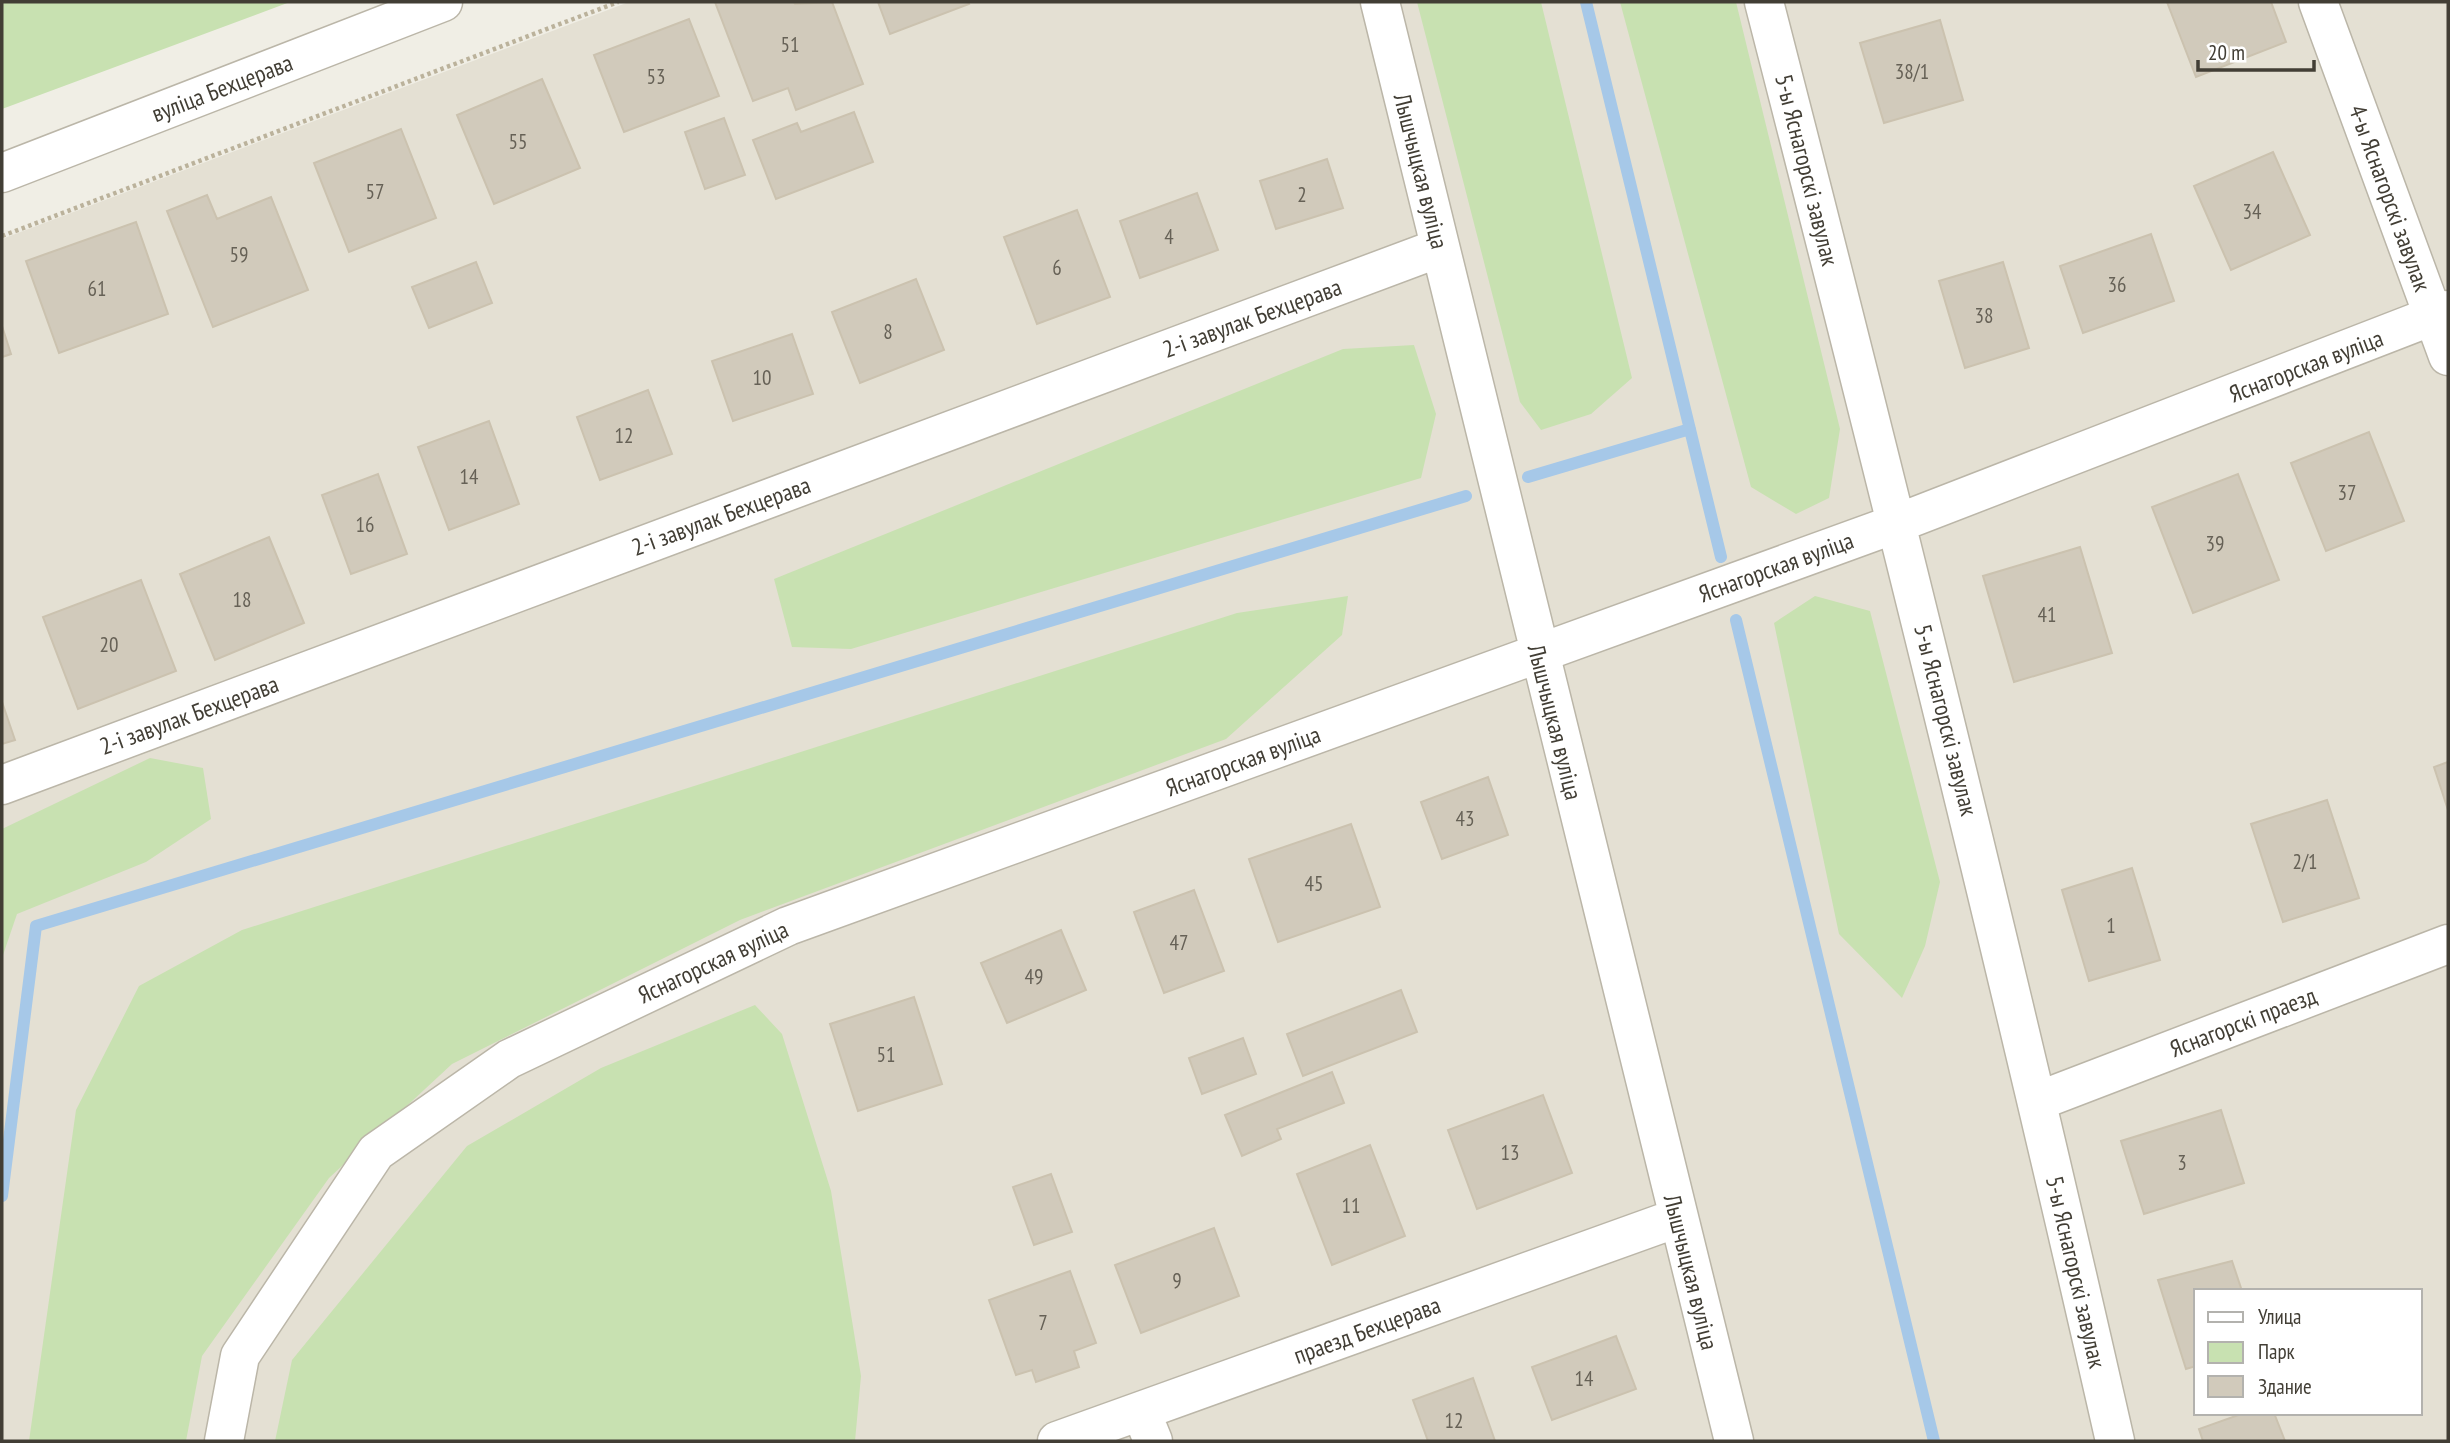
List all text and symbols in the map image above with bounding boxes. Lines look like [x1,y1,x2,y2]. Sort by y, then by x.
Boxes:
scale bar [2198,28,2314,72]
house number: 51 [781,31,799,58]
text: 20 m [2208,39,2245,66]
street label: вуліца Бехцерава [147,47,297,129]
house number: 38/1 [1895,58,1929,85]
house number: 53 [647,63,665,90]
street label: 5-ы Яснагорскі завулак [1768,71,1846,270]
street label: Лышчыцкая вуліца [1386,89,1455,252]
street label: 4-ы Яснагорскі завулак [2342,100,2438,296]
house number: 55 [509,128,527,155]
house number: 57 [366,178,384,205]
house number: 2 [1297,181,1307,208]
house number: 34 [2243,198,2262,225]
house number: 4 [1164,223,1174,250]
house number: 59 [230,241,248,268]
house number: 6 [1052,254,1062,281]
street label: 2-і завулак Бехцерава [1158,271,1346,365]
house number: 36 [2108,271,2126,298]
house number: 61 [88,275,106,302]
house number: 38 [1975,302,1993,329]
house number: 8 [883,318,893,345]
street label: Яснагорская вуліца [2225,322,2387,410]
house number: 10 [753,364,771,391]
house number: 12 [615,422,633,449]
house number: 14 [460,463,479,490]
street label: 2-і завулак Бехцерава [627,469,815,563]
house number: 37 [2338,479,2356,506]
house number: 16 [356,511,374,538]
street label: Яснагорская вуліца [1694,525,1858,609]
house number: 39 [2206,530,2224,557]
house number: 18 [233,586,251,613]
house number: 41 [2038,601,2056,628]
street label: 5-ы Яснагорскі завулак [1907,621,1985,820]
house number: 20 [100,631,118,658]
street label: Лышчыцкая вуліца [1520,640,1589,803]
street label: 2-і завулак Бехцерава [95,668,283,762]
street label: Яснагорская вуліца [1161,719,1325,803]
house number: 43 [1456,805,1474,832]
house number: 2/1 [2292,848,2318,875]
house number: 45 [1305,870,1323,897]
house number: 1 [2106,912,2116,939]
street label: Яснагорская вуліца [633,914,793,1010]
house number: 47 [1170,929,1188,956]
house number: 49 [1025,963,1043,990]
street label: Яснагорскі праезд [2165,980,2321,1064]
house number: 51 [877,1041,895,1068]
house number: 13 [1501,1139,1519,1166]
house number: 3 [2177,1149,2187,1176]
street label: 5-ы Яснагорскі завулак [2039,1173,2113,1372]
street label: Лышчыцкая вуліца [1656,1190,1725,1353]
house number: 11 [1342,1192,1360,1219]
house number: 9 [1172,1267,1182,1294]
street label: праезд Бехцерава [1289,1289,1445,1371]
legend [2194,1289,2422,1415]
text: Улица [2258,1303,2301,1330]
house number: 7 [1038,1309,1048,1336]
text: Парк [2258,1338,2295,1365]
house number: 14 [1575,1365,1594,1392]
text: Здание [2258,1373,2312,1400]
house number: 12 [1445,1407,1463,1434]

